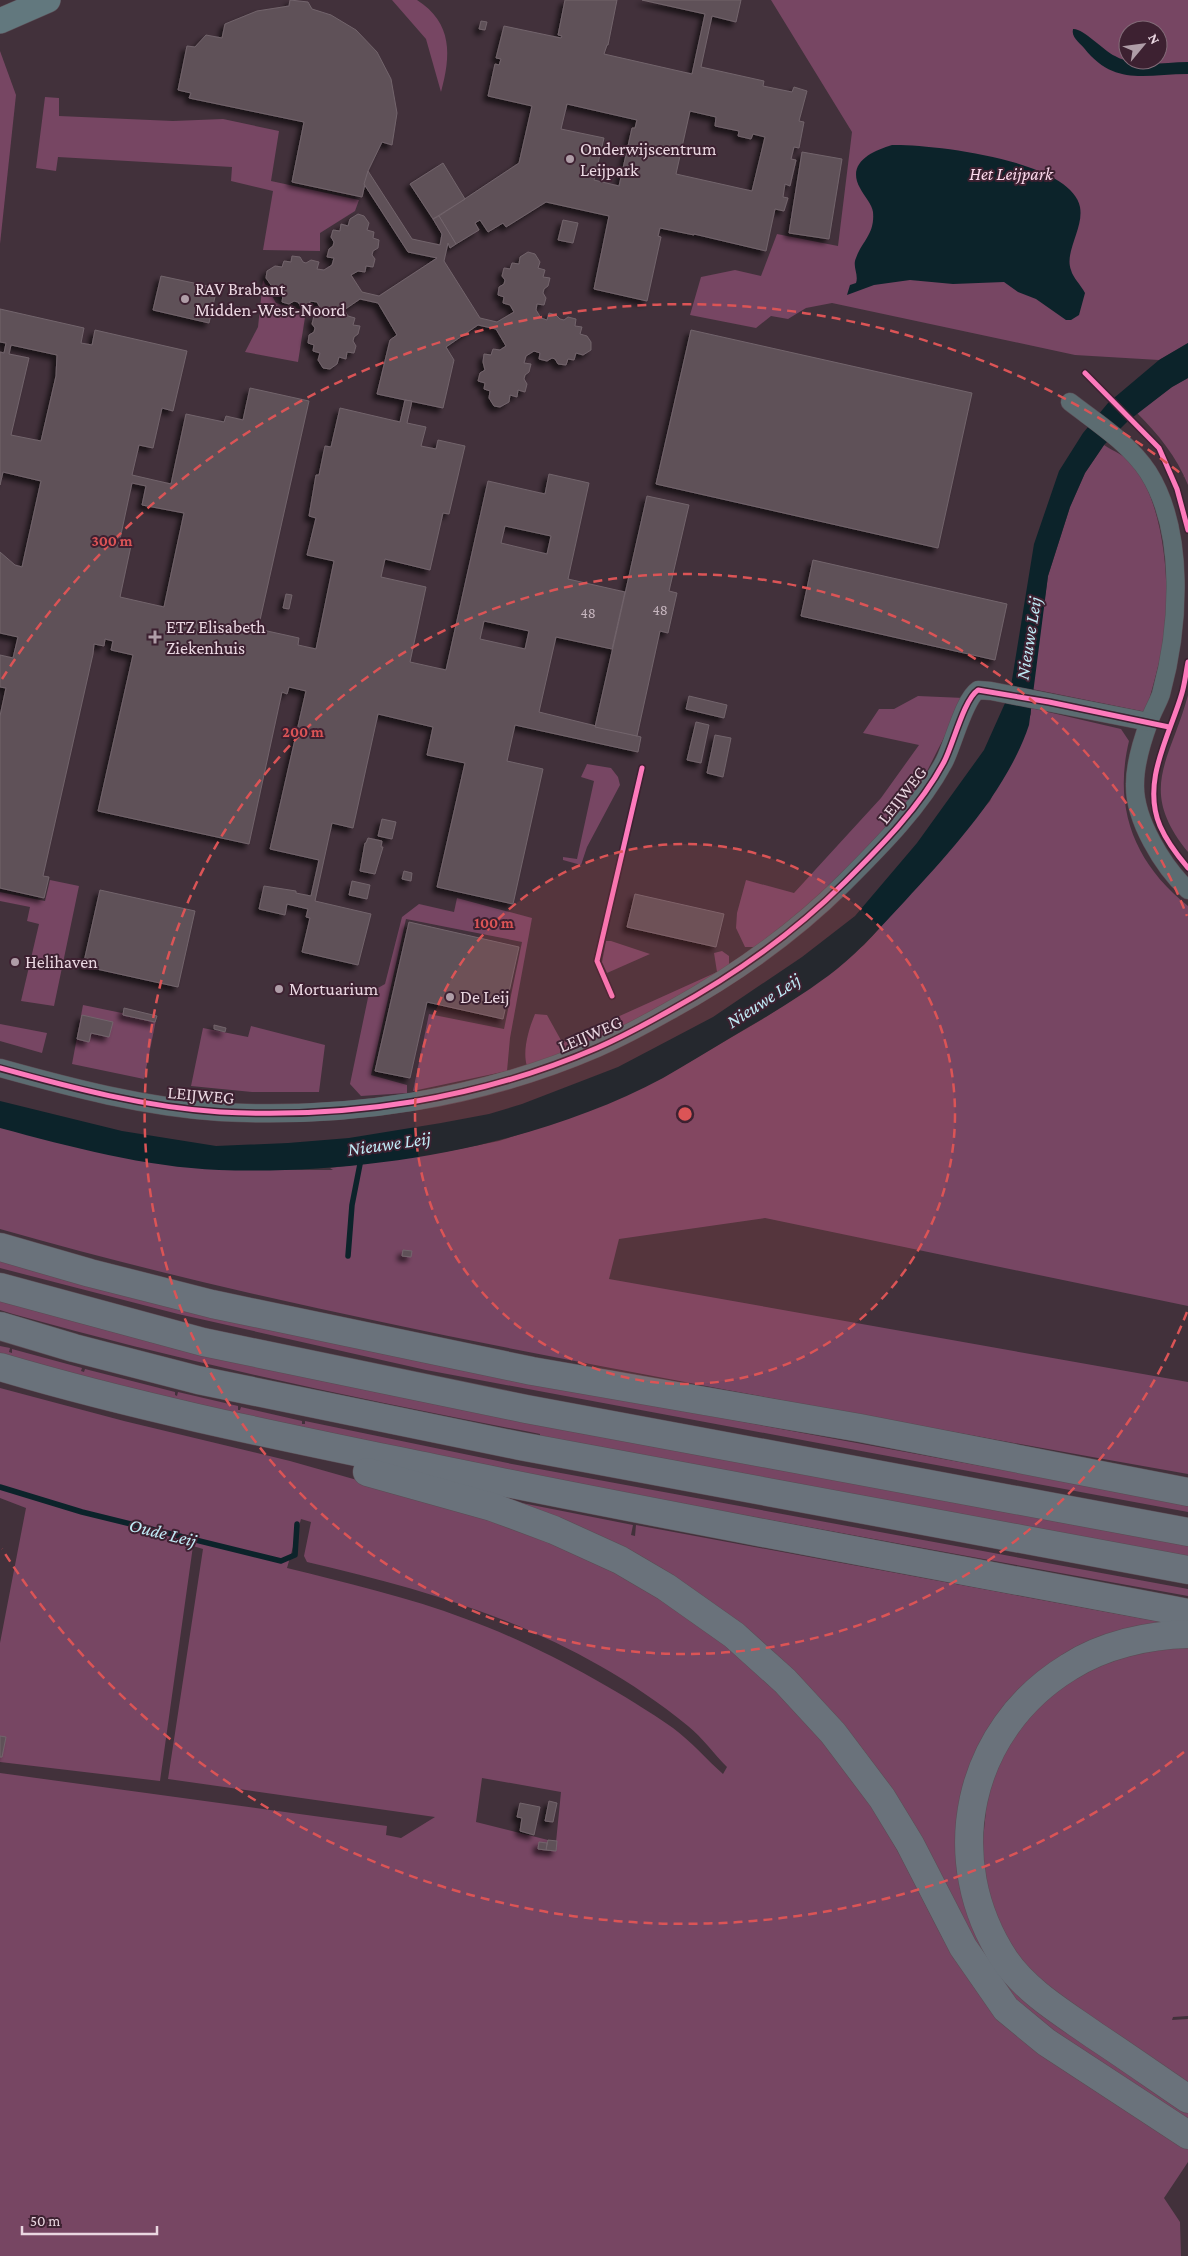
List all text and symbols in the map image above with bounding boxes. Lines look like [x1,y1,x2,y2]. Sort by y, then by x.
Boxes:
north arrow [1118,20,1168,70]
text: N [1145,31,1164,47]
place label: Onderwijscentrum Leijpark [580,139,717,181]
marker: Onderwijscentrum Leijpark [564,153,576,165]
park label: Het Leijpark [969,164,1054,185]
place label: RAV Brabant Midden-West-Noord [195,279,346,320]
marker: RAV Brabant Midden-West-Noord [179,293,191,305]
text: 300 m [91,533,133,549]
water label: Nieuwe Leij [1012,595,1046,681]
house number: 48 [652,602,668,618]
house number: 48 [580,605,596,621]
place label: ETZ Elisabeth Ziekenhuis [166,617,266,658]
marker: ETZ Elisabeth Ziekenhuis [148,630,162,644]
text: 200 m [282,724,324,740]
street label: LEIJWEG [873,762,931,828]
text: 100 m [474,915,514,931]
place label: Helihaven [25,952,98,972]
marker: Helihaven [9,956,21,968]
water label: Nieuwe Leij [722,969,805,1033]
place label: Mortuarium [289,979,379,999]
marker: Mortuarium [273,983,285,995]
place label: De Leij [460,987,509,1008]
marker: De Leij [444,991,456,1003]
street label: LEIJWEG [555,1012,625,1056]
street label: LEIJWEG [167,1082,235,1108]
centre of rings [676,1105,694,1123]
water label: Nieuwe Leij [346,1127,432,1161]
water label: Oude Leij [127,1514,199,1552]
scale bar [22,2204,158,2236]
text: 50 m [30,2213,60,2229]

